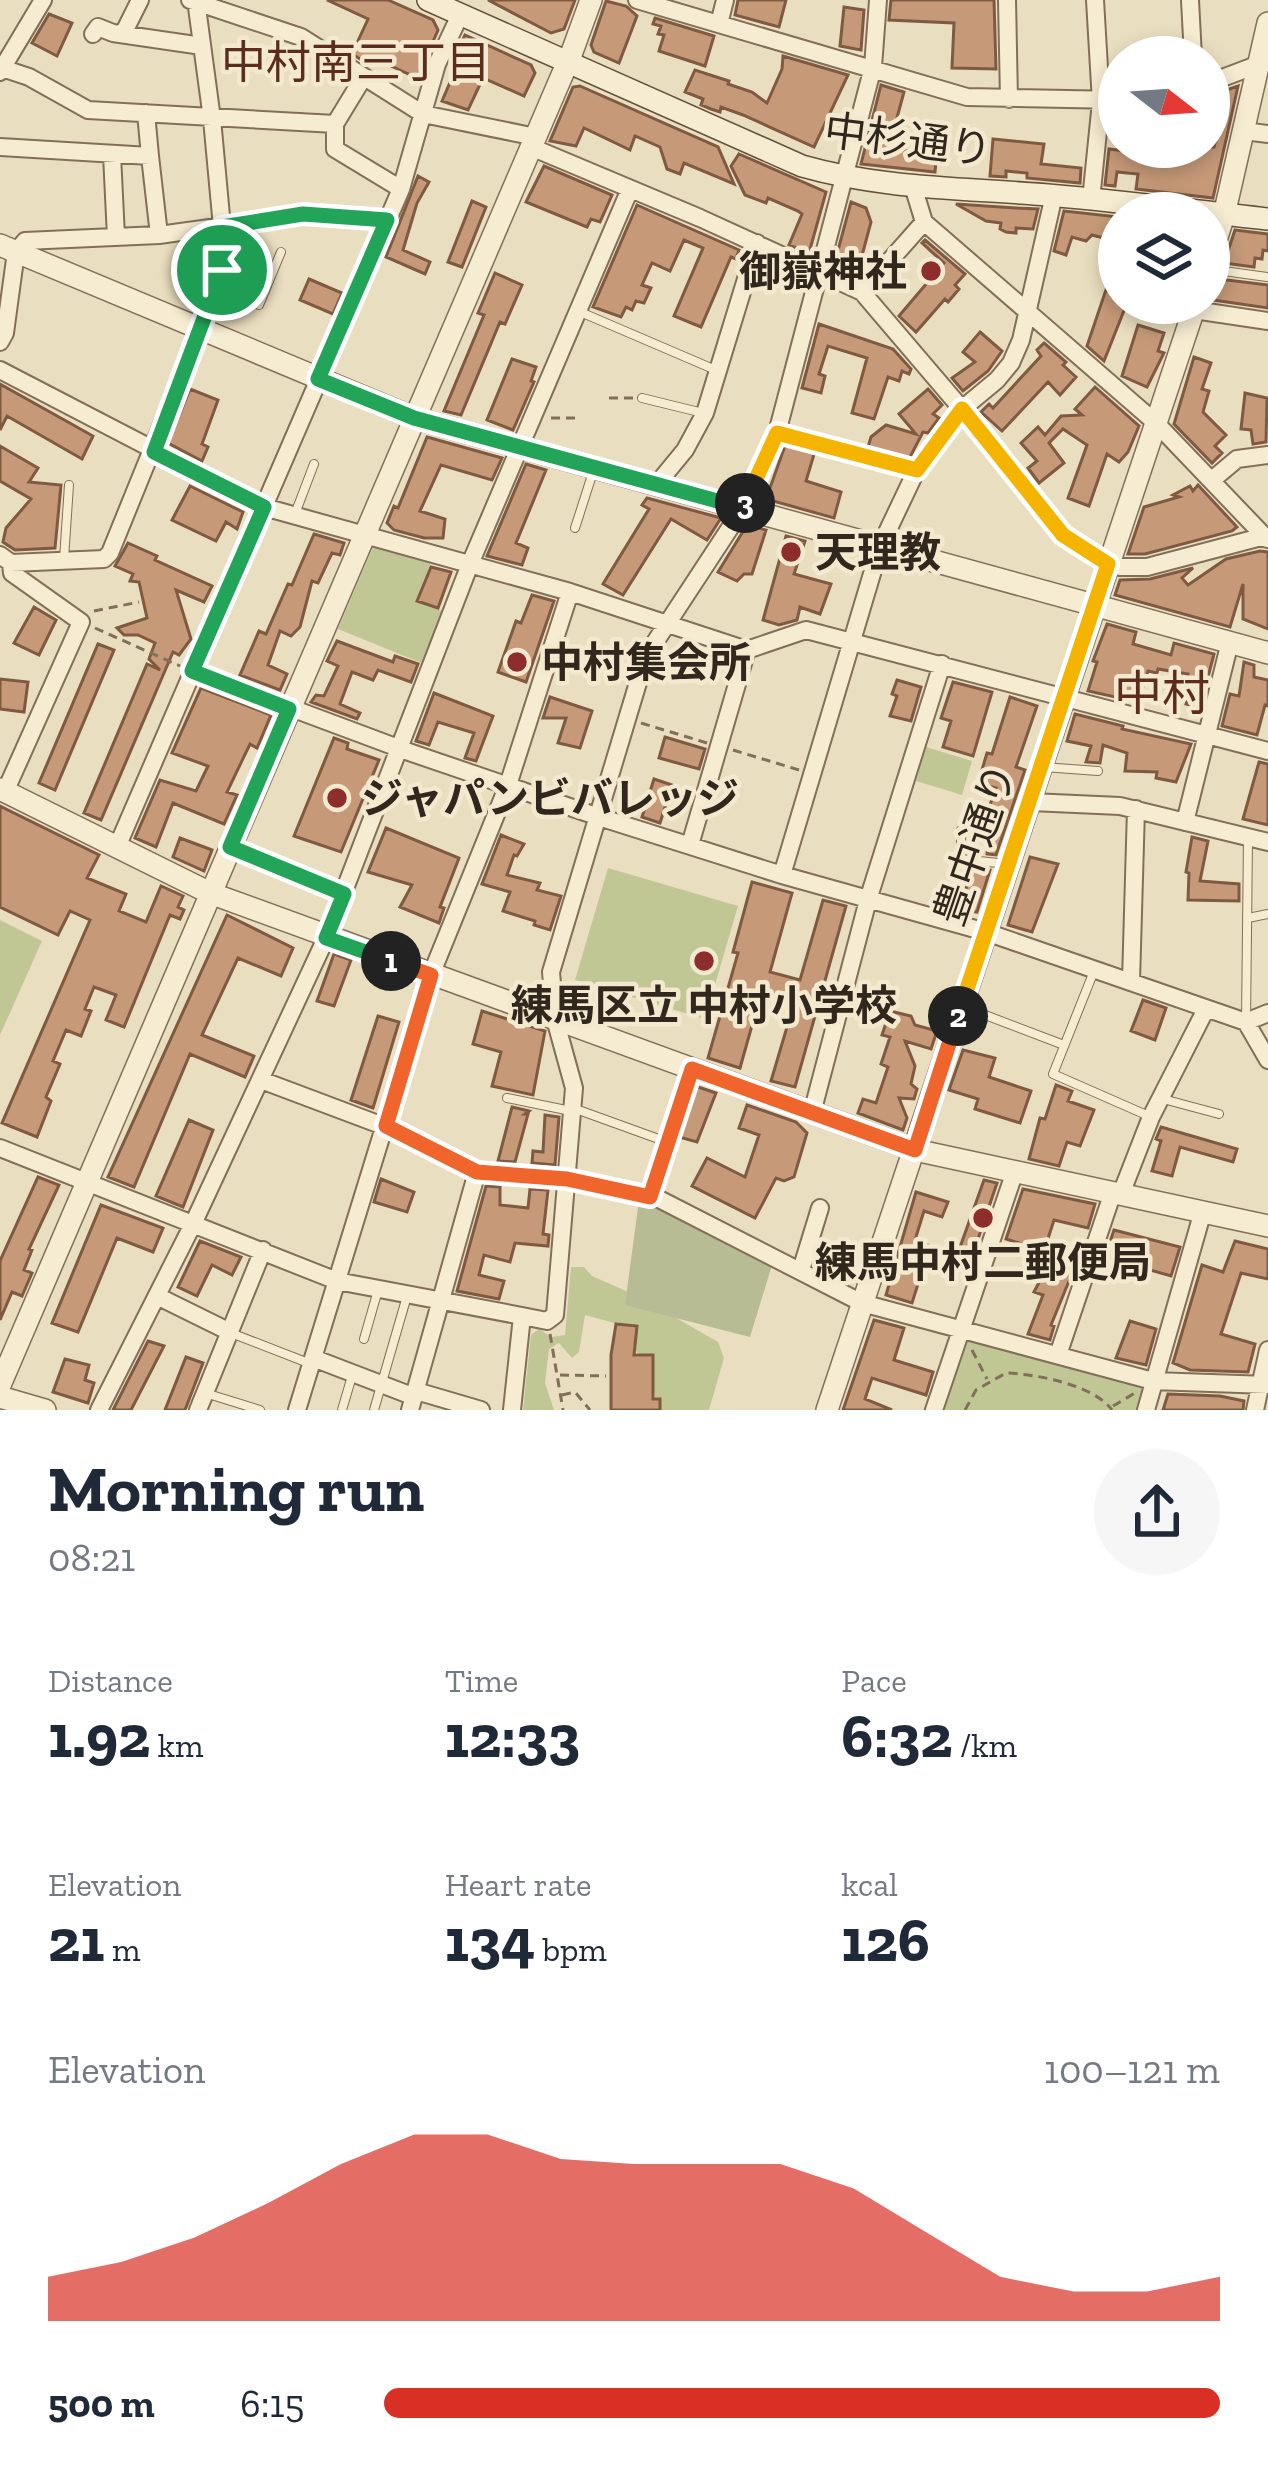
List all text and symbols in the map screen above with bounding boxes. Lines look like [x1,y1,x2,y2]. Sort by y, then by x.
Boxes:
district label: 中村南三丁目 [221,36,491,90]
north arrow [1098,36,1230,168]
map controls [1098,36,1230,324]
street label: 中杉通り [822,104,994,176]
button: layers [1098,192,1230,324]
pin [171,219,273,321]
icon: arrive [189,237,255,303]
place label: 御嶽神社 [739,246,907,297]
marker: 御嶽神社 [918,258,944,284]
pin: 3 [715,473,775,533]
text: 3 [736,483,754,522]
place label: 天理教 [815,527,941,578]
marker: 天理教 [778,539,804,565]
place label: 中村集会所 [541,637,751,688]
marker: 中村集会所 [504,649,530,675]
district label: 中村 [1114,665,1210,722]
street label: 豊中通り [924,756,1026,932]
place label: ジャパンビバレッジ [361,773,739,824]
marker: ジャパンビバレッジ [324,785,350,811]
pin: 1 [361,931,421,991]
text: 1 [384,941,398,980]
marker: 練馬区立 中村小学校 [691,948,717,974]
place label: 練馬区立 中村小学校 [511,980,897,1031]
pin: 2 [928,986,988,1046]
text: 2 [949,996,967,1035]
marker: 練馬中村二郵便局 [970,1205,996,1231]
place label: 練馬中村二郵便局 [815,1237,1151,1288]
text: Morning run [48,1449,424,1528]
button: share [1094,1449,1220,1575]
text: 08:21 [48,1534,135,1581]
text: Distance [48,1661,173,1700]
text: Time [445,1661,518,1700]
text: Pace [841,1661,907,1700]
text: 1.92 [48,1700,150,1772]
text: 12:33 [445,1700,580,1772]
text: 6:32 [841,1700,953,1772]
text: km [150,1726,203,1765]
text: /km [953,1726,1017,1765]
text: Elevation [48,1865,181,1904]
text: Heart rate [445,1865,591,1904]
text: kcal [841,1865,898,1904]
text: 21 [48,1904,104,1976]
text: 134 [445,1904,535,1976]
text: 126 [841,1904,930,1976]
text: m [104,1930,140,1969]
text: bpm [535,1930,607,1969]
text: Elevation [48,2046,205,2093]
text: 100–121 m [1044,2046,1220,2093]
text: 500 m [48,2380,155,2427]
text: 6:15 [240,2380,304,2427]

